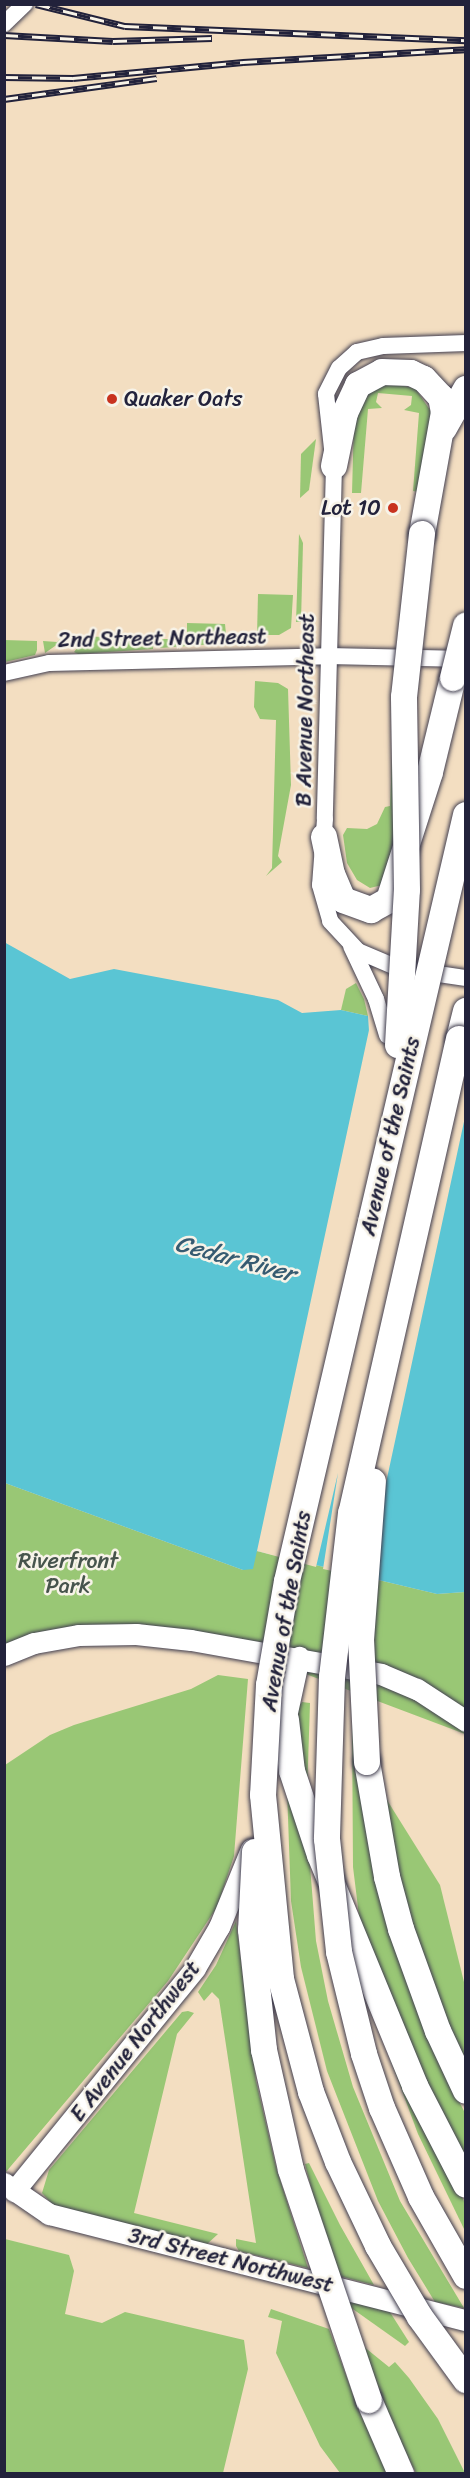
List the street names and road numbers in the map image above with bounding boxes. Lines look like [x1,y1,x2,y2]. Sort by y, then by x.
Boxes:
street label: B Avenue Northeast [290,613,320,807]
street label: 2nd Street Northeast [57,623,267,653]
street label: Avenue of the Saints [354,1035,426,1237]
street label: Avenue of the Saints [255,1509,317,1713]
street label: E Avenue Northwest [64,1956,206,2126]
street label: 3rd Street Northwest [126,2222,336,2298]

